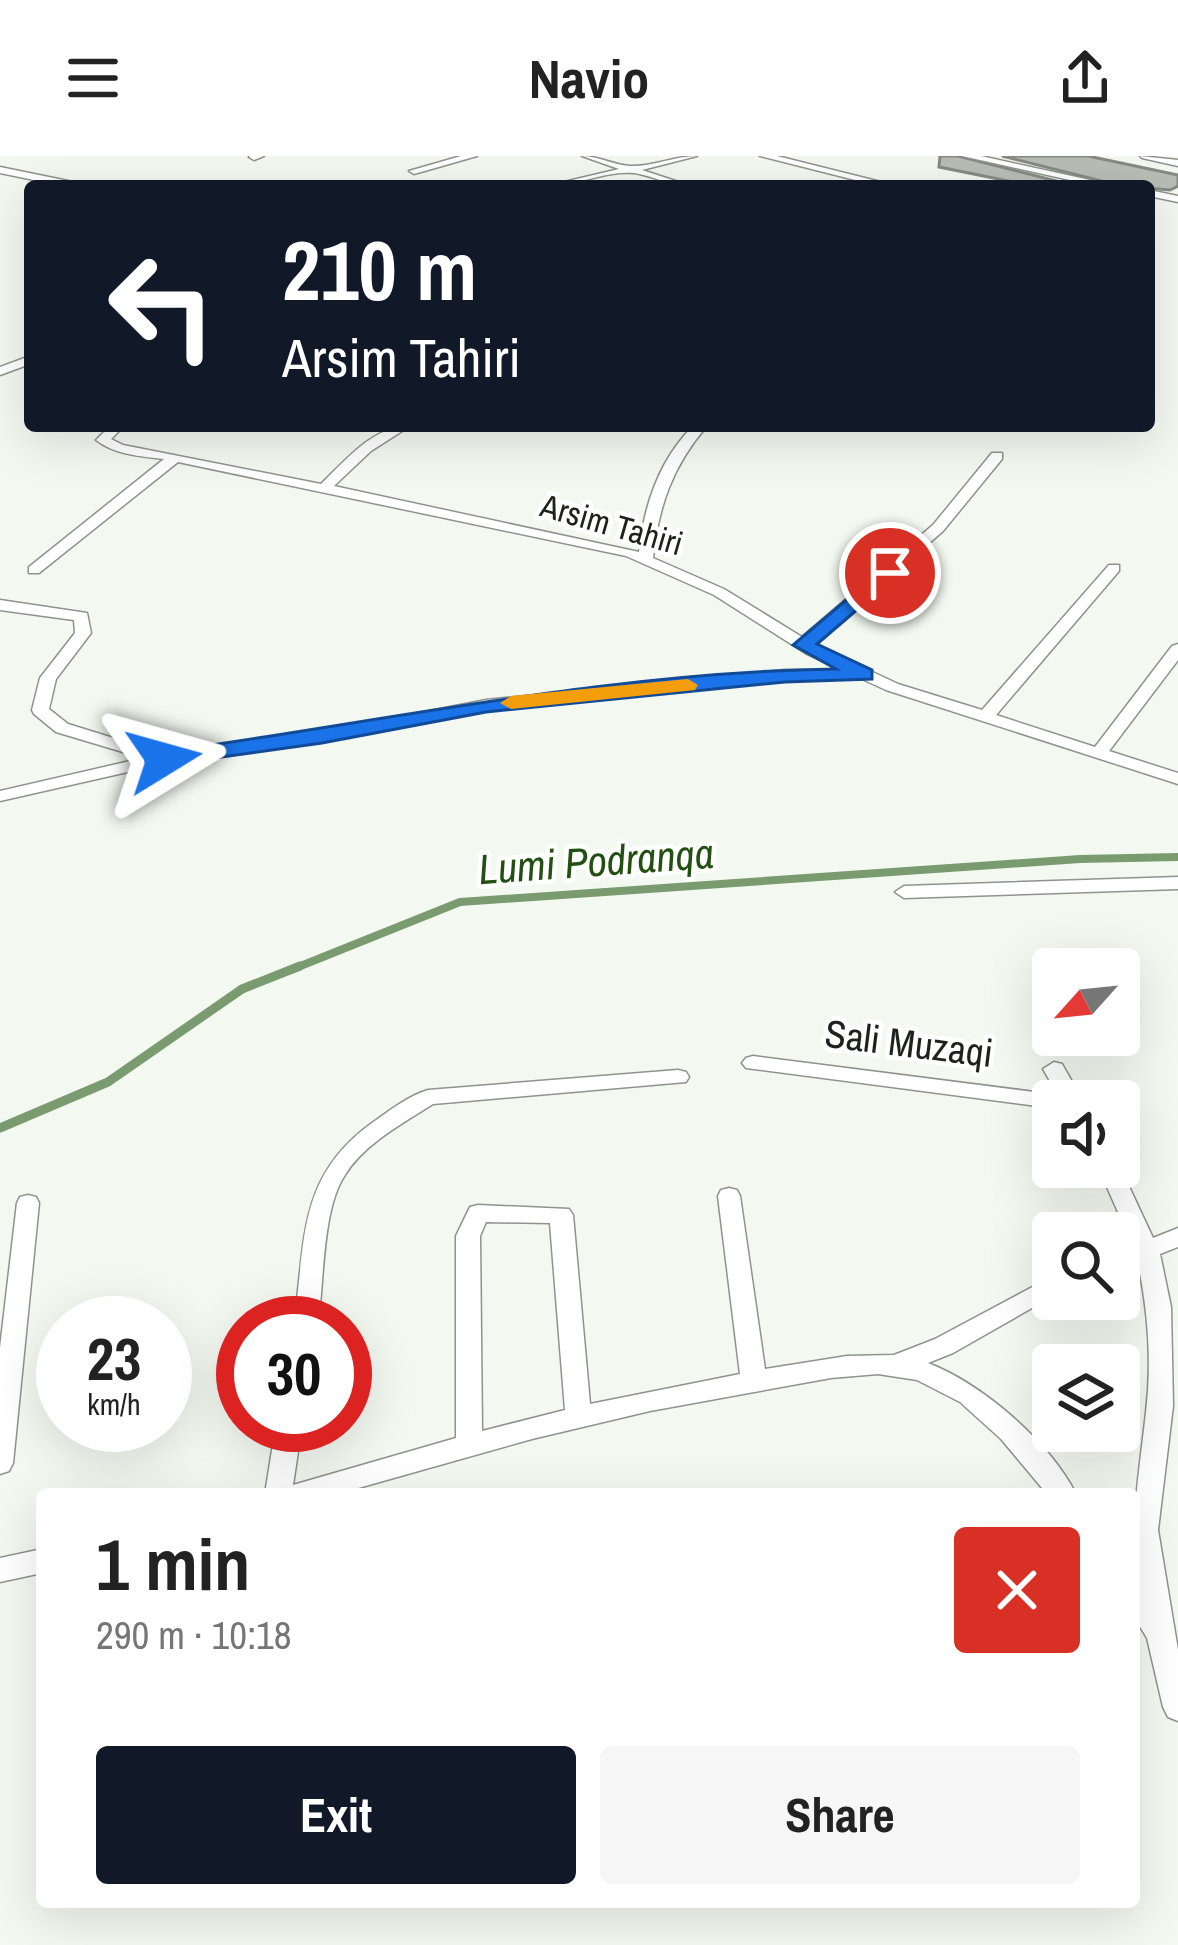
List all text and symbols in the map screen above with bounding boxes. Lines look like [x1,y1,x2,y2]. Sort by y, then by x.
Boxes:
text: Navio [529,42,649,115]
icon: menu [60,45,126,111]
icon: share [1052,45,1118,111]
text: 210 m [282,213,477,326]
icon: left [84,228,240,384]
text: Arsim Tahiri [282,321,521,394]
street label: Arsim Tahiri [535,482,688,565]
pin [839,522,941,624]
icon: arrive [857,540,923,606]
position arrow [101,696,227,822]
water label: Lumi Podranqa [477,825,715,897]
north arrow [1032,948,1140,1056]
map controls [1032,948,1140,1452]
street label: Sali Muzaqi [822,1007,996,1079]
button: sound [1032,1080,1140,1188]
button: search [1032,1212,1140,1320]
speed limit sign: 30 [216,1296,372,1452]
text: 23 [87,1318,141,1399]
button: layers [1032,1344,1140,1452]
text: km/h [87,1384,141,1424]
text: 1 min [96,1515,250,1612]
button: close [954,1527,1080,1653]
text: 290 m · 10:18 [96,1609,292,1661]
button: Exit [96,1746,576,1884]
button: Share [600,1746,1080,1884]

